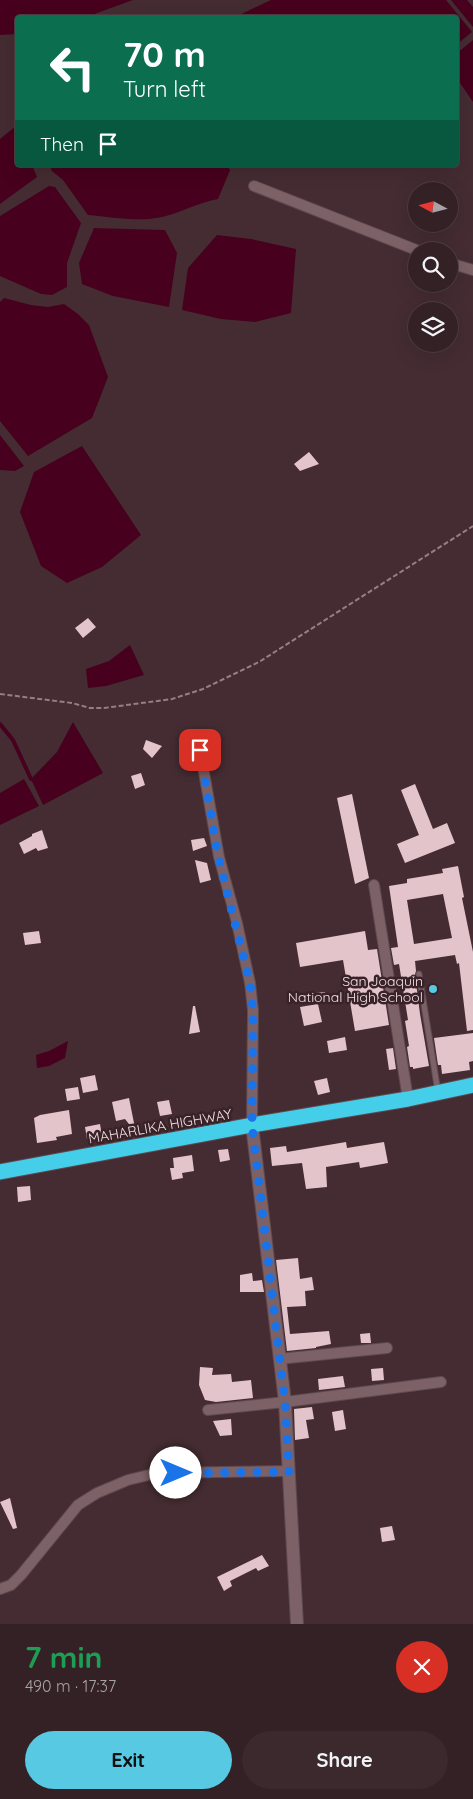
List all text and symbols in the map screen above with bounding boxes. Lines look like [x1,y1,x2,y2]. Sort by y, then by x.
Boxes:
text: 70 m [123,32,206,76]
icon: left [40,35,105,100]
text: Turn left [123,75,206,103]
icon: arrive [94,130,122,158]
text: Then [40,132,84,156]
north arrow [408,182,458,232]
map controls [408,182,458,352]
button: search [408,242,458,292]
button: layers [408,302,458,352]
pin [179,729,221,771]
icon: arrive [186,736,214,764]
place label: San Joaquin National High School [288,972,423,1006]
marker: San Joaquin National High School [427,983,439,995]
street label: MAHARLIKA HIGHWAY [87,1104,233,1147]
position arrow [149,1446,201,1498]
text: 7 min [25,1638,103,1676]
button: close [396,1641,448,1693]
text: 490 m · 17:37 [25,1676,116,1696]
button: Exit [25,1731,232,1789]
button: Share [242,1731,448,1789]

